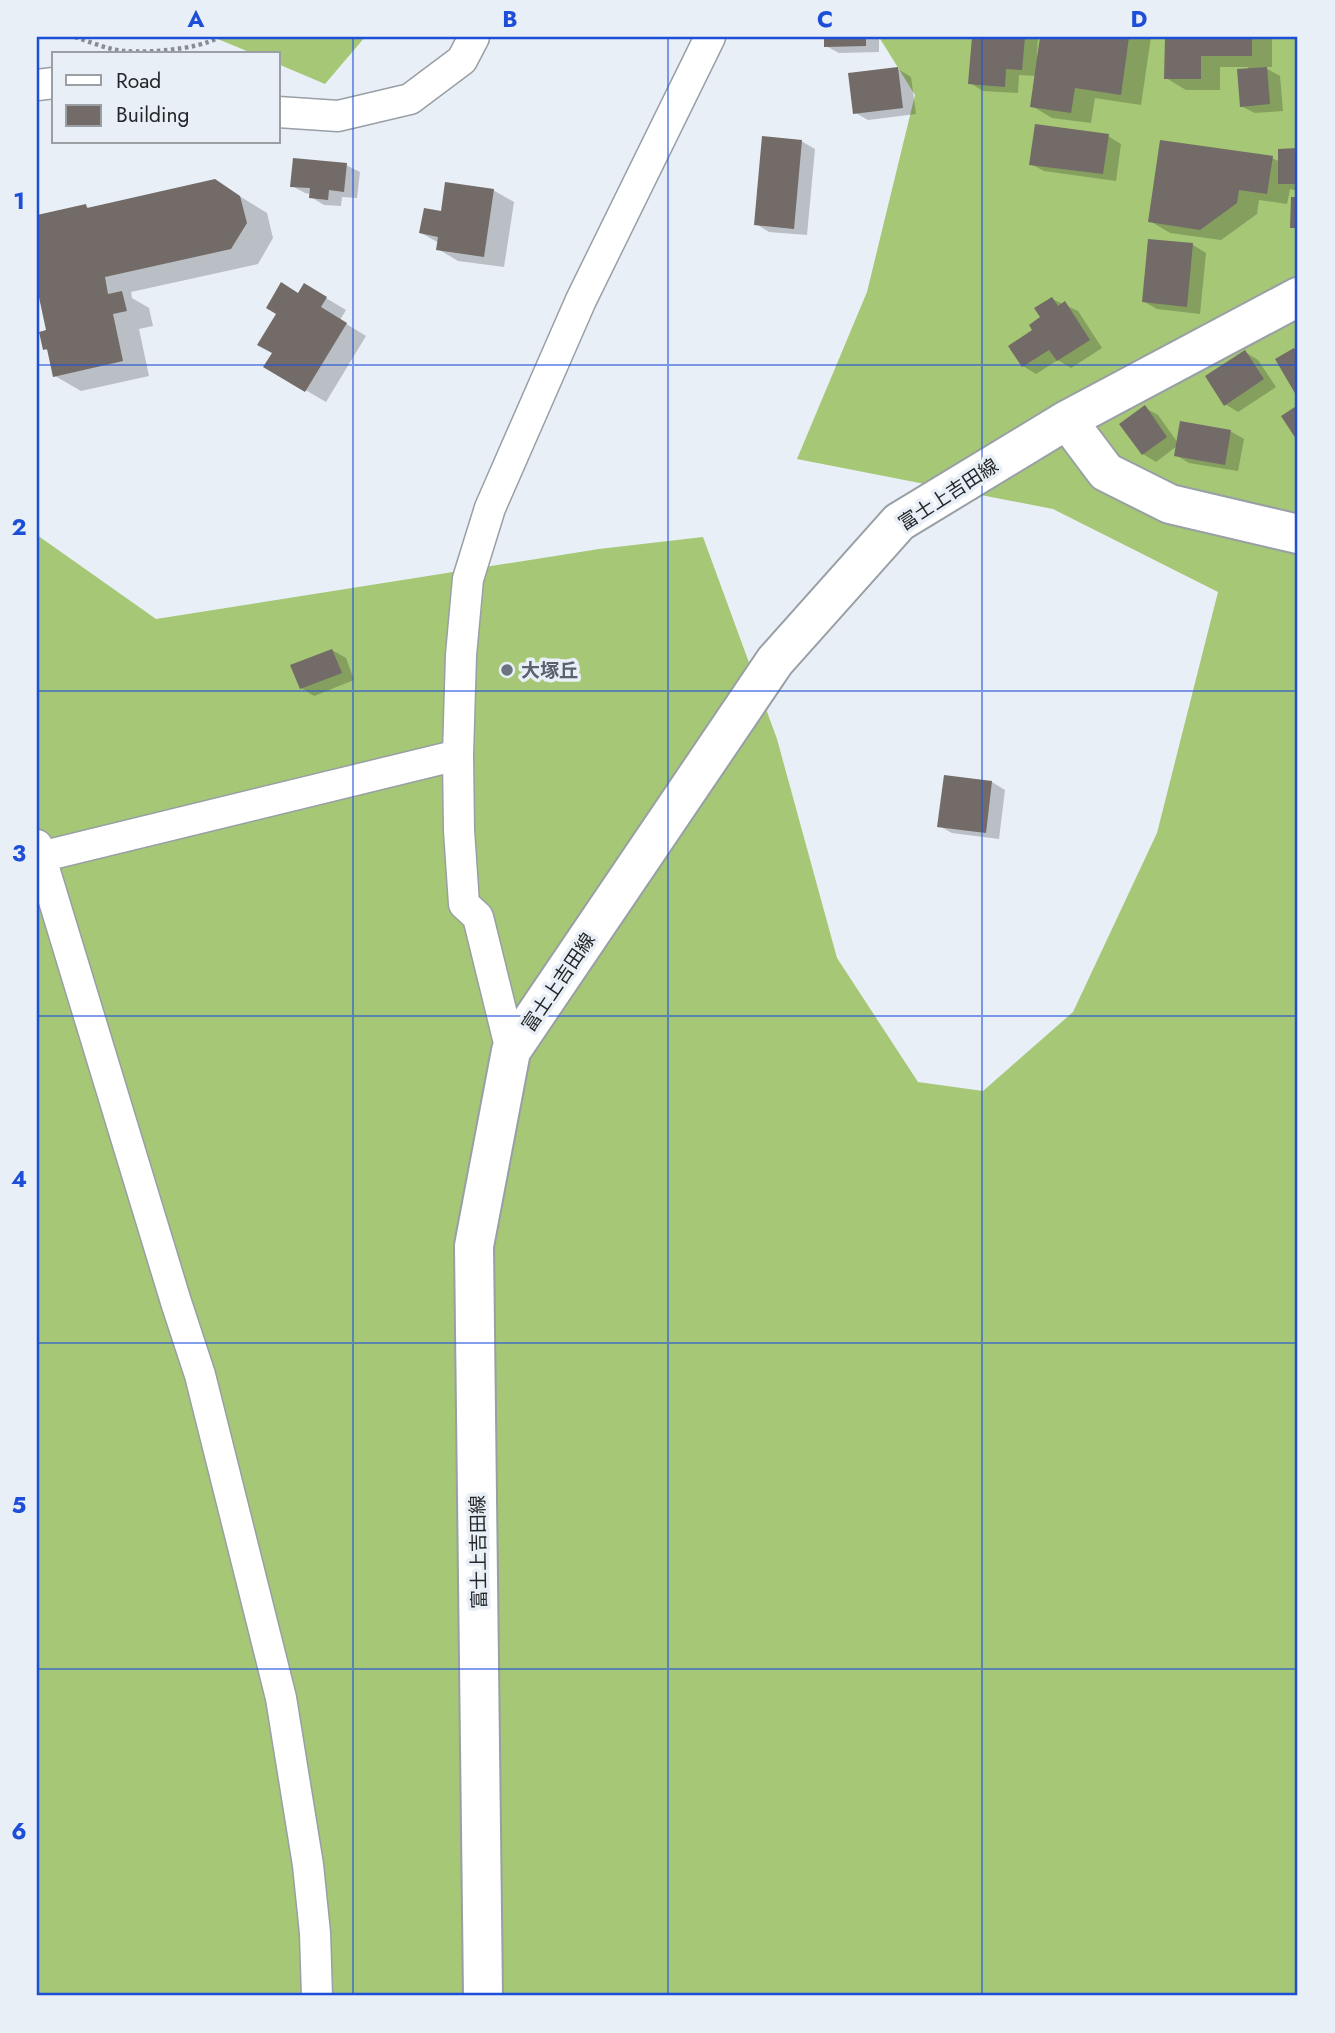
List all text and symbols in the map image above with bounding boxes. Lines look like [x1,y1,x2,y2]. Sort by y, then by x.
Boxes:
text: A [187,2,205,36]
text: B [502,2,518,36]
text: C [817,2,833,36]
text: D [1131,2,1148,36]
legend [52,52,280,144]
text: Road [116,66,161,96]
text: Building [116,100,189,130]
text: 1 [13,184,25,218]
street label: 富士上吉田線 [893,452,1003,537]
text: 2 [11,510,27,544]
place label: 大塚丘 [521,657,578,684]
marker: 大塚丘 [499,662,515,678]
text: 3 [12,836,26,870]
street label: 富士上吉田線 [515,927,601,1037]
text: 4 [11,1162,27,1196]
text: 5 [12,1488,26,1522]
street label: 富士上吉田線 [464,1495,493,1609]
text: 6 [11,1814,27,1848]

